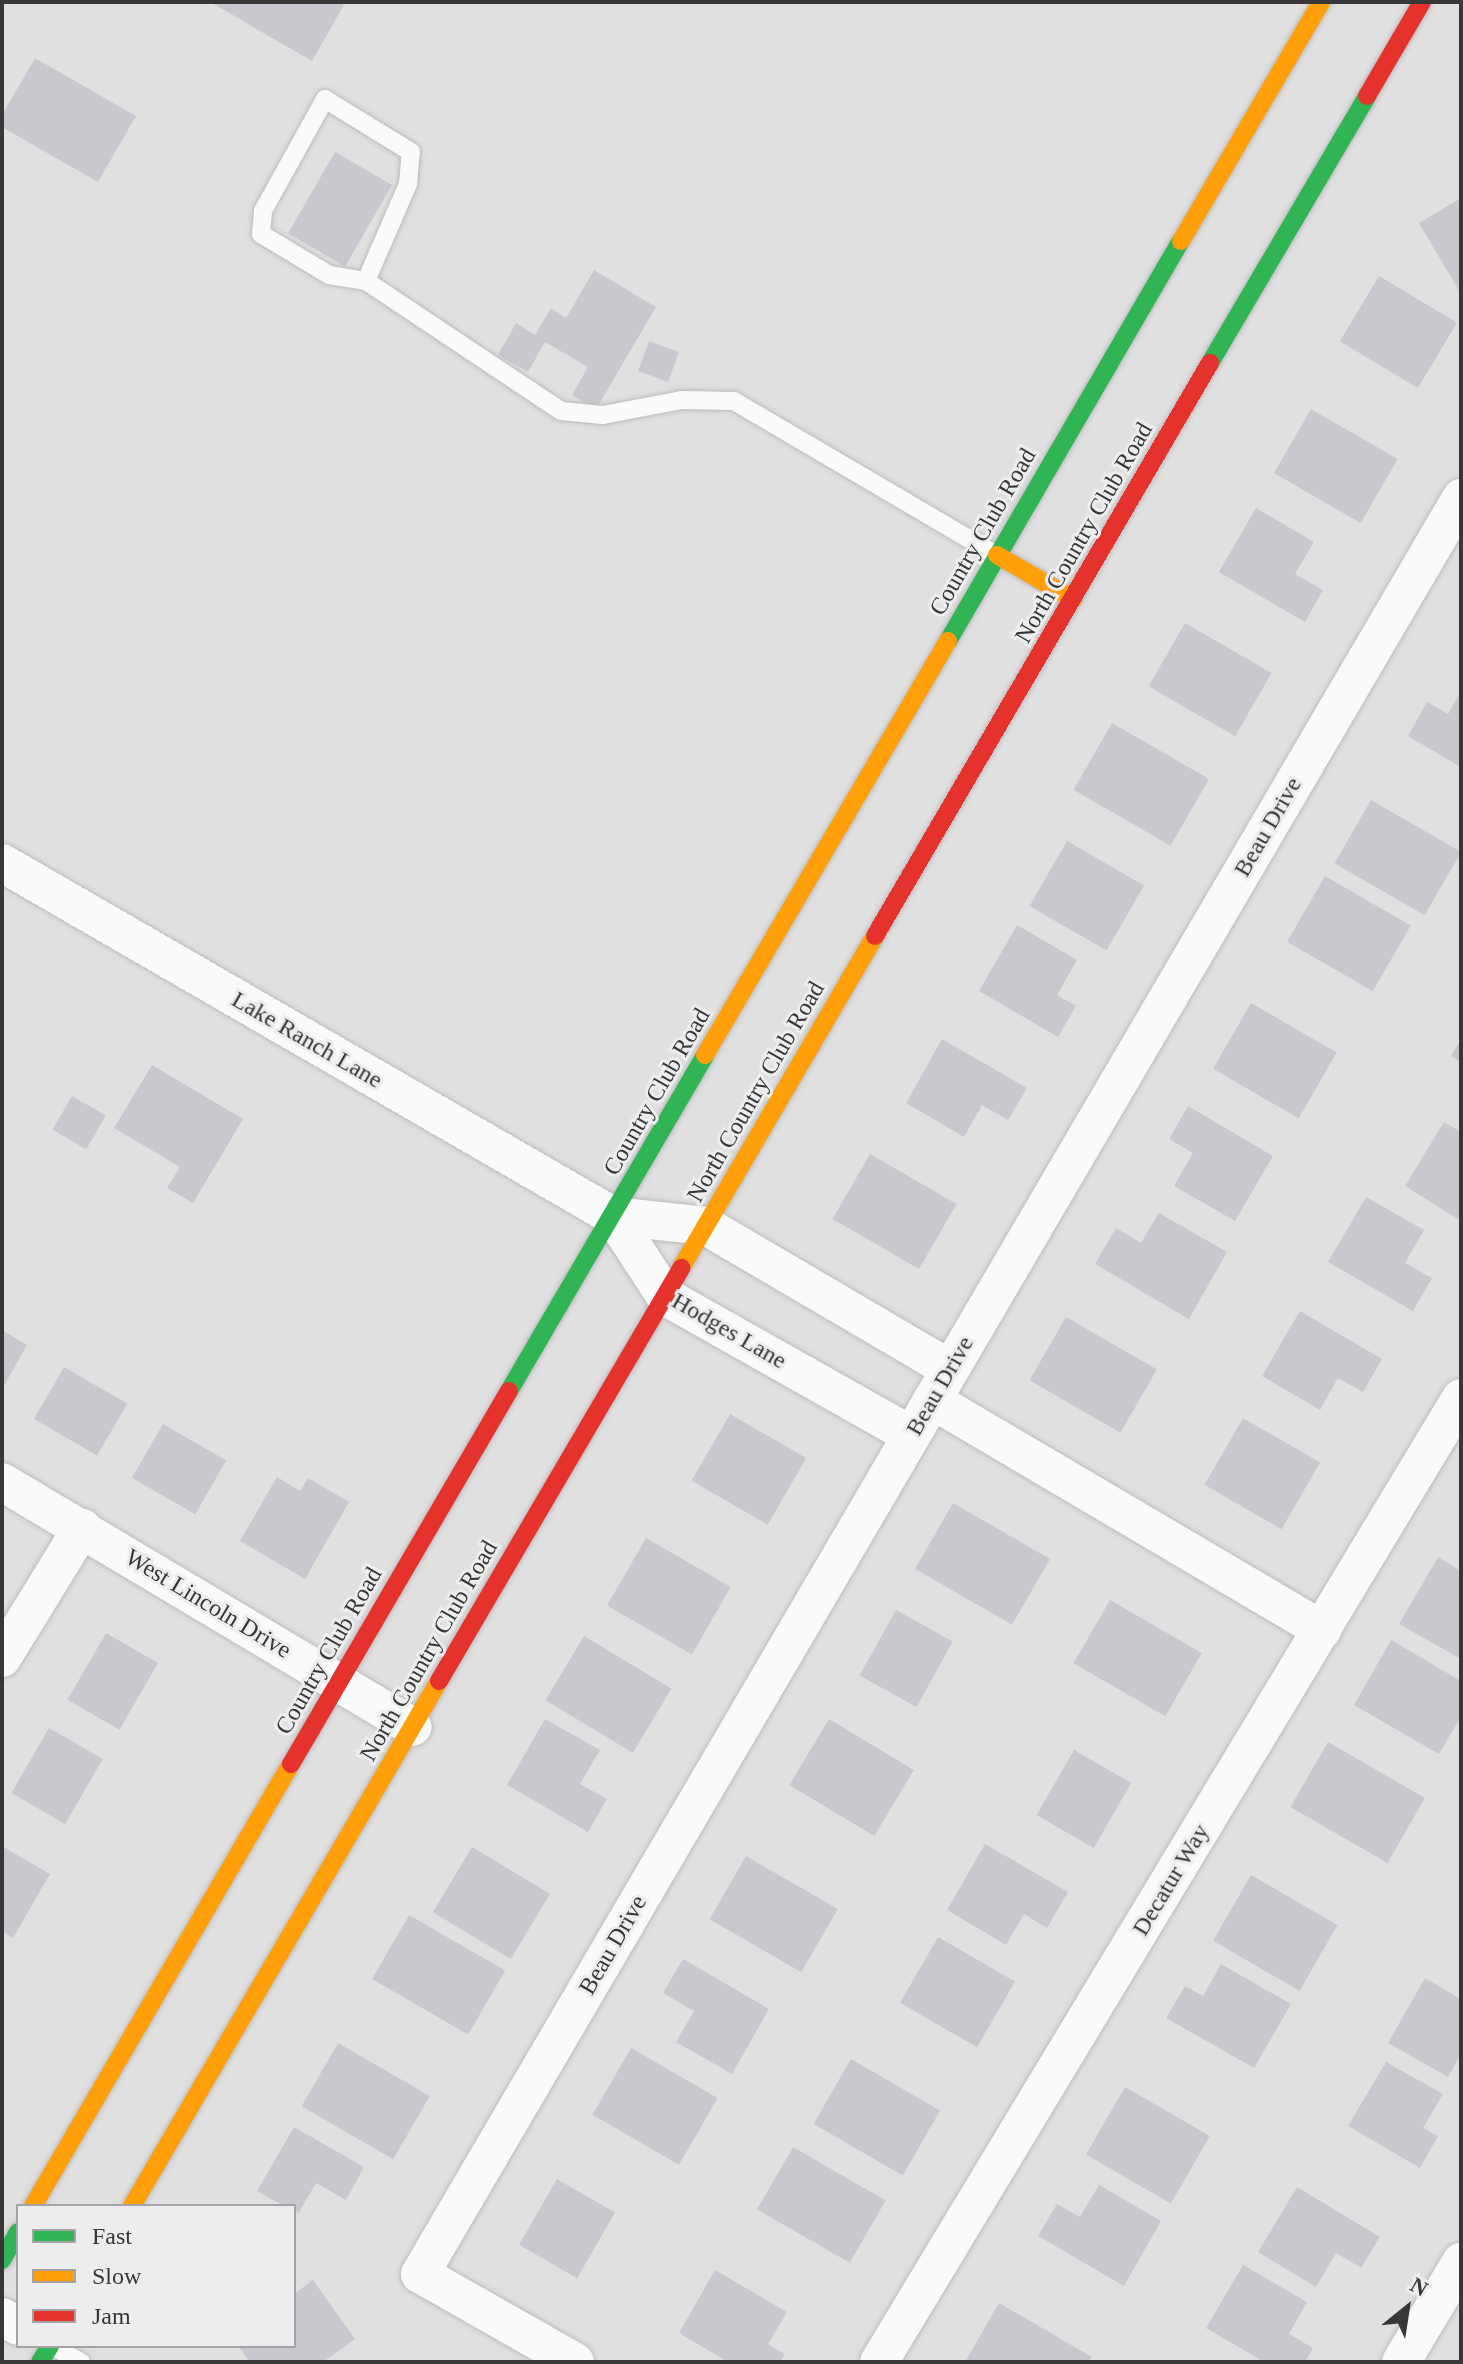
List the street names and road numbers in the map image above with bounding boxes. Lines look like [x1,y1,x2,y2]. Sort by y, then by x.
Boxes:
street label: North Country Club Road [1009,418,1159,648]
street label: Country Club Road [924,443,1042,621]
street label: Beau Drive [1228,772,1308,882]
street label: North Country Club Road [681,977,831,1207]
street label: Lake Ranch Lane [227,985,387,1095]
street label: Country Club Road [598,1003,716,1181]
street label: Hodges Lane [667,1287,791,1375]
street label: Beau Drive [900,1331,980,1441]
street label: North Country Club Road [354,1536,504,1766]
street label: West Lincoln Drive [120,1543,296,1665]
street label: Country Club Road [270,1562,388,1740]
street label: Decatur Way [1126,1819,1216,1941]
street label: Beau Drive [573,1890,653,2000]

